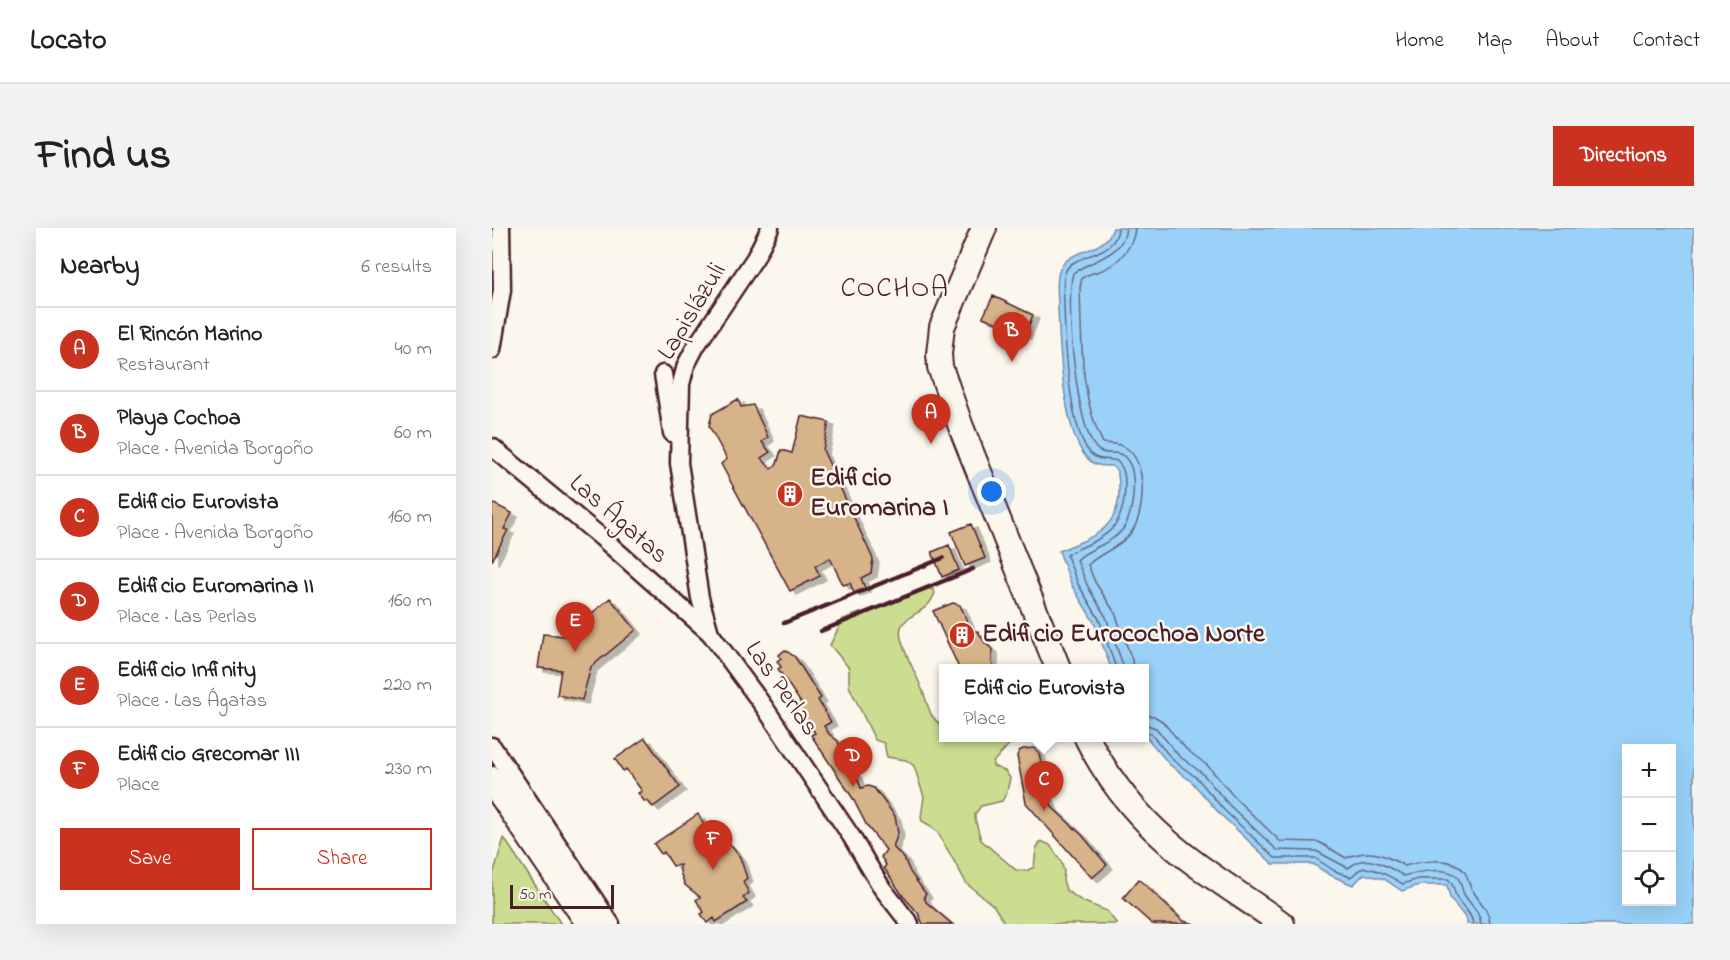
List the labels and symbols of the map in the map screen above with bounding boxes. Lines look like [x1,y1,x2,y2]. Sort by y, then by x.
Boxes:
street label: Lapislázuli [649,256,737,368]
district label: COCHOA [840,269,950,310]
pin: B [992,312,1032,362]
pin: A [912,394,950,444]
place label: Edificio Euromarina I [810,460,949,528]
street label: Las Ágatas [560,466,676,574]
your location [977,477,1006,506]
building icon: Edificio Euromarina I [775,479,805,509]
pin: E [556,602,595,652]
place label: Edificio Eurocochoa Norte [982,616,1266,654]
building icon: Edificio Eurocochoa Norte [947,620,977,650]
street label: Las Perlas [734,634,828,744]
pin: D [834,738,872,787]
pin: C [1024,762,1064,811]
pin: F [694,820,732,870]
scale bar [510,882,614,910]

